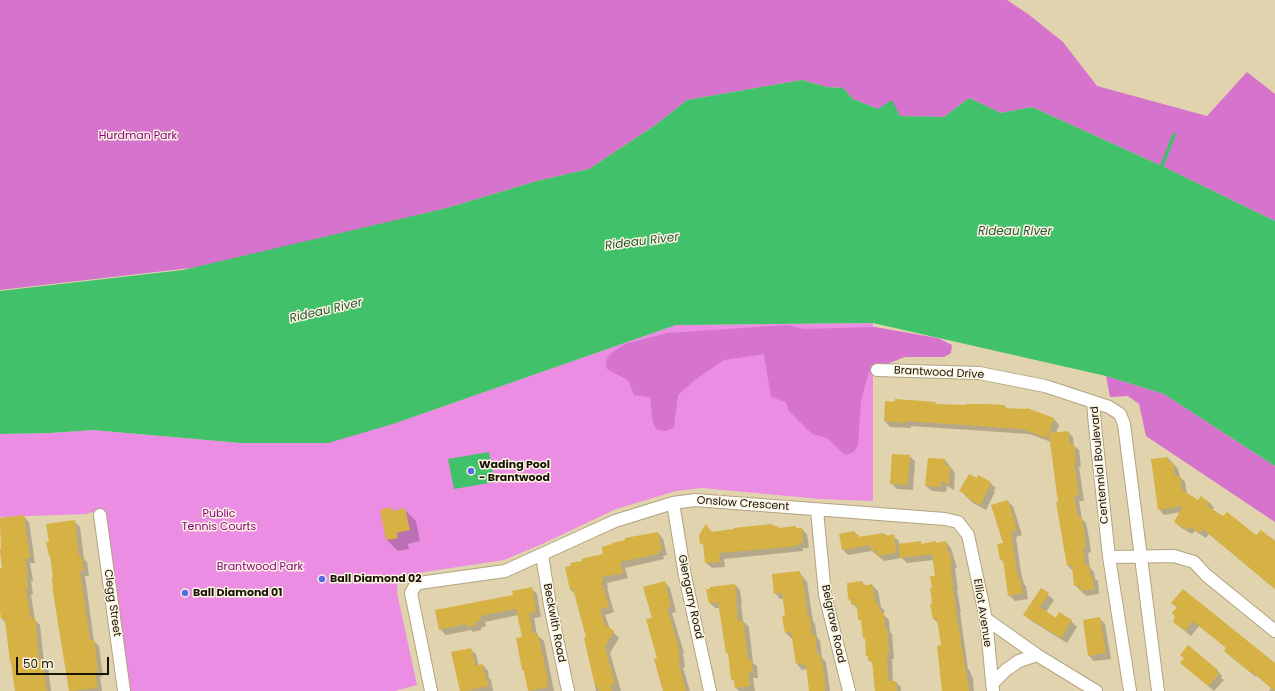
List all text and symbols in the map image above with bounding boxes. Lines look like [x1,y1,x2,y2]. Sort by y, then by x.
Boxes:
park label: Hurdman Park [99,129,177,143]
water label: Rideau River [978,225,1052,239]
water label: Rideau River [604,230,680,254]
water label: Rideau River [288,296,364,326]
street label: Brantwood Drive [894,364,984,382]
street label: Centennial Boulevard [1088,405,1112,525]
place label: Wading Pool - Brantwood [479,458,550,484]
marker: Wading Pool - Brantwood [466,466,476,476]
street label: Onslow Crescent [696,494,790,514]
park label: Public Tennis Courts [182,507,256,533]
street label: Glengarry Road [675,554,705,640]
park label: Brantwood Park [217,560,303,574]
street label: Clegg Street [101,568,123,638]
place label: Ball Diamond 02 [330,572,422,586]
marker: Ball Diamond 02 [317,574,327,584]
street label: Elliot Avenue [970,578,994,648]
street label: Beckwith Road [540,582,568,664]
street label: Belgrave Road [818,584,848,664]
place label: Ball Diamond 01 [193,586,282,600]
marker: Ball Diamond 01 [180,588,190,598]
scale bar [18,649,111,675]
text: 50 m [23,655,54,672]

